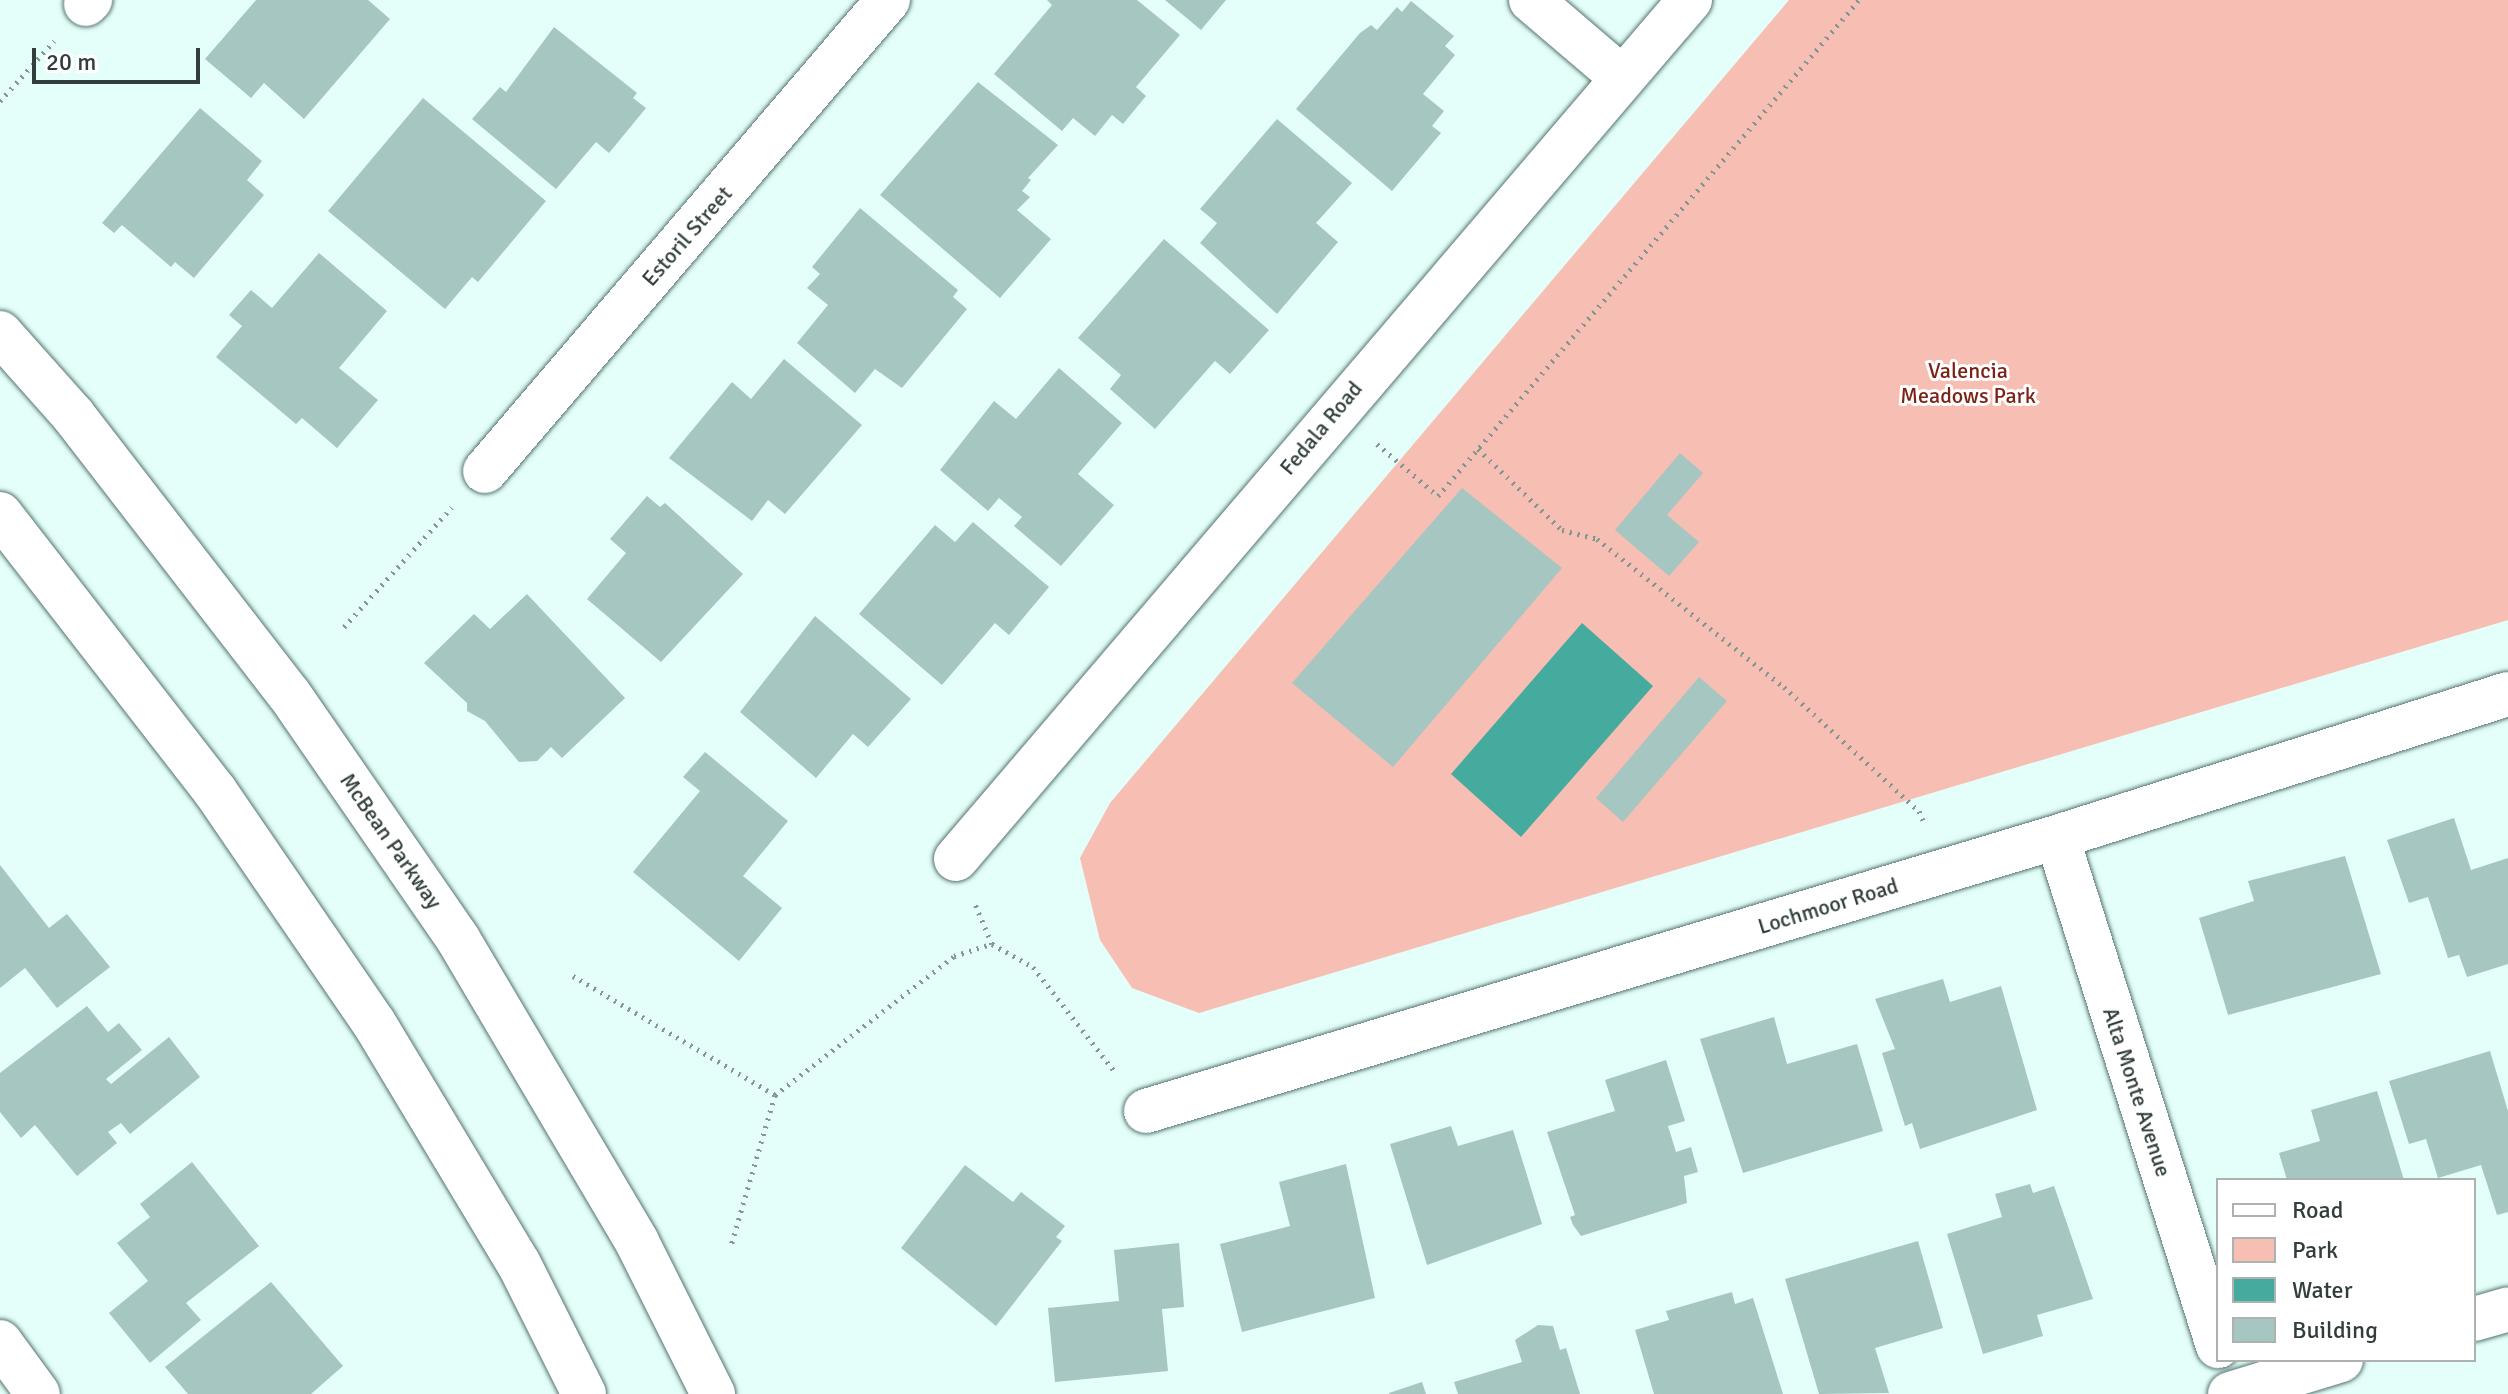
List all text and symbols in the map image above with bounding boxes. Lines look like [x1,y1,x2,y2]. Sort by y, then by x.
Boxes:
scale bar [36,32,204,82]
text: 20 m [46,47,96,77]
street label: Estoril Street [636,181,738,291]
park label: Valencia Meadows Park [1900,357,2036,408]
street label: Fedala Road [1274,376,1368,480]
street label: McBean Parkway [334,768,448,914]
street label: Lochmoor Road [1755,872,1901,940]
street label: Alta Monte Avenue [2097,1004,2177,1180]
legend [2216,1178,2476,1362]
text: Road [2292,1195,2343,1225]
text: Park [2292,1235,2338,1265]
text: Water [2292,1275,2352,1305]
text: Building [2292,1315,2378,1345]

